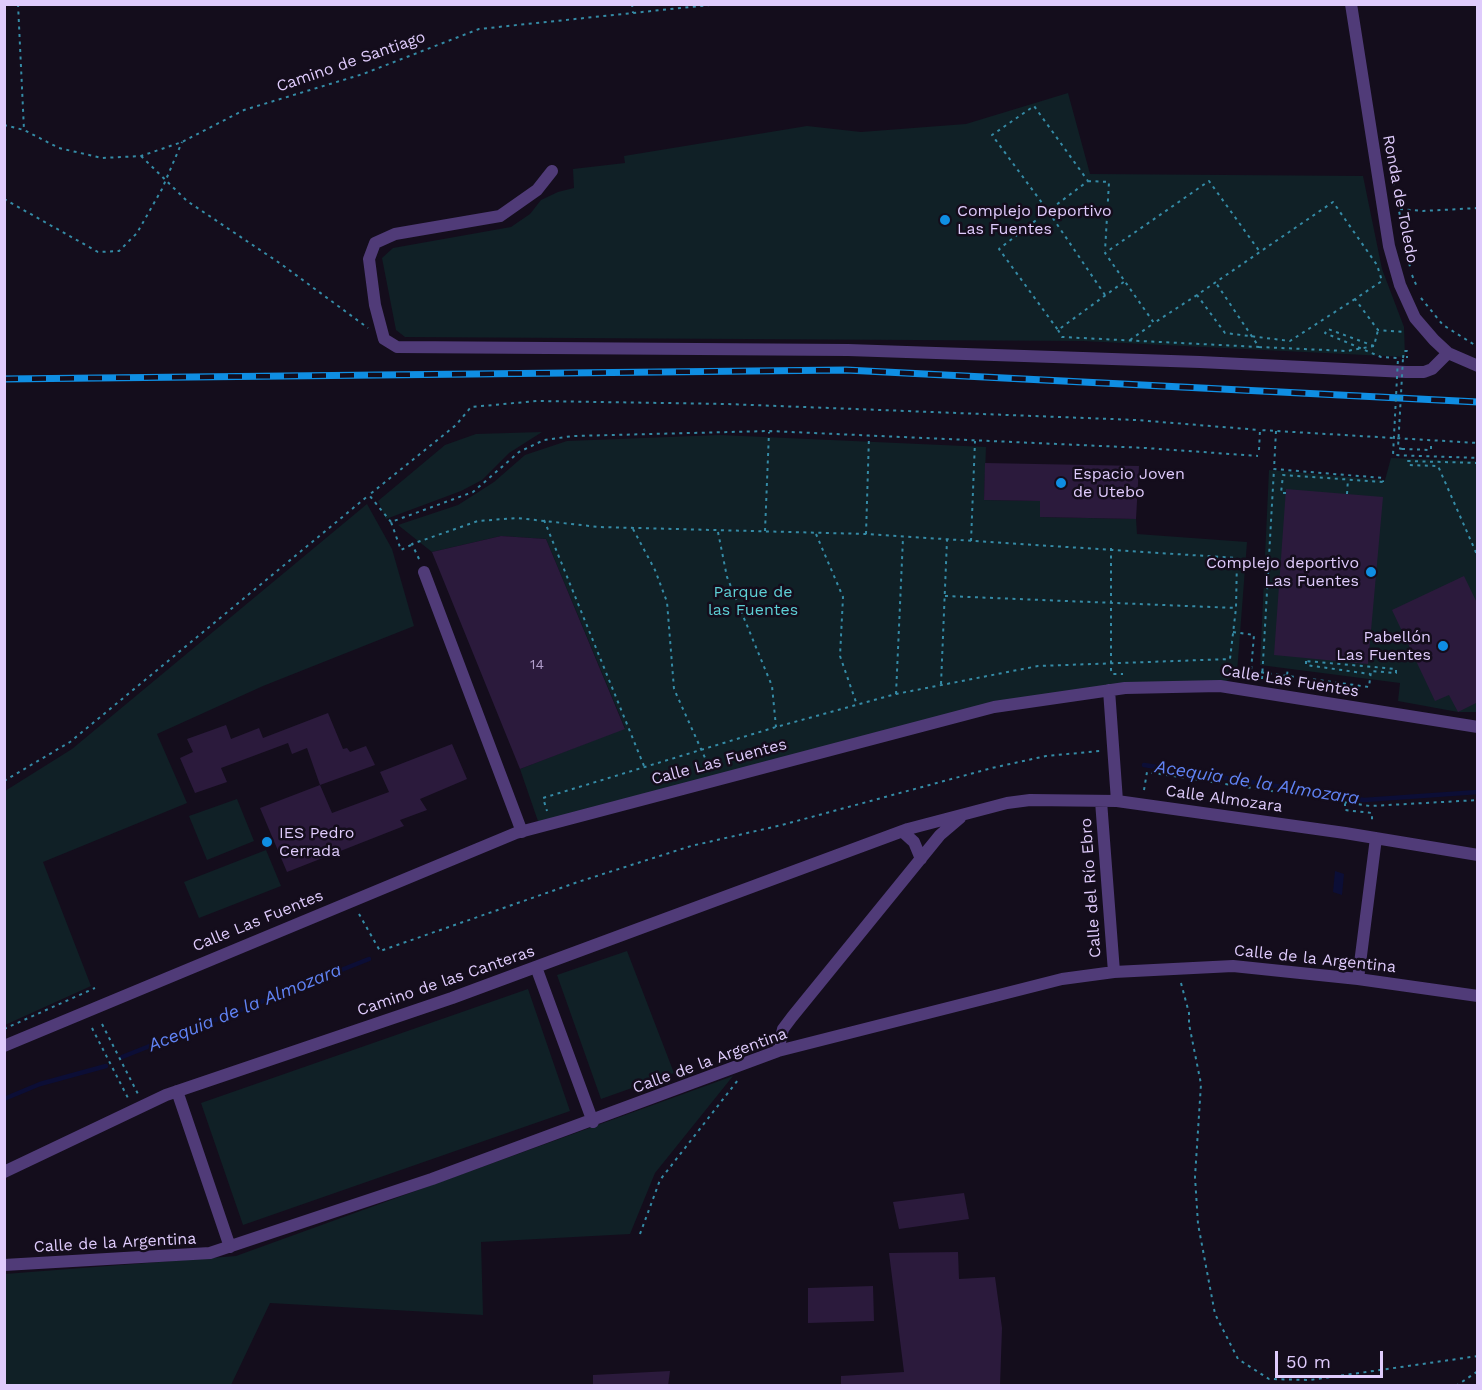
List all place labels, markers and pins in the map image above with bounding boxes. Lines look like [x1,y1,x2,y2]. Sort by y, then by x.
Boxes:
place label: Complejo Deportivo Las Fuentes [957,201,1112,239]
marker: Complejo Deportivo Las Fuentes [938,213,952,227]
place label: Espacio Joven de Utebo [1073,464,1185,502]
marker: Espacio Joven de Utebo [1054,476,1068,490]
place label: Complejo deportivo Las Fuentes [1206,553,1359,591]
marker: Complejo deportivo Las Fuentes [1364,565,1378,579]
place label: Pabellón Las Fuentes [1336,627,1431,665]
marker: Pabellón Las Fuentes [1436,639,1450,653]
place label: IES Pedro Cerrada [279,823,354,861]
marker: IES Pedro Cerrada [260,835,274,849]

